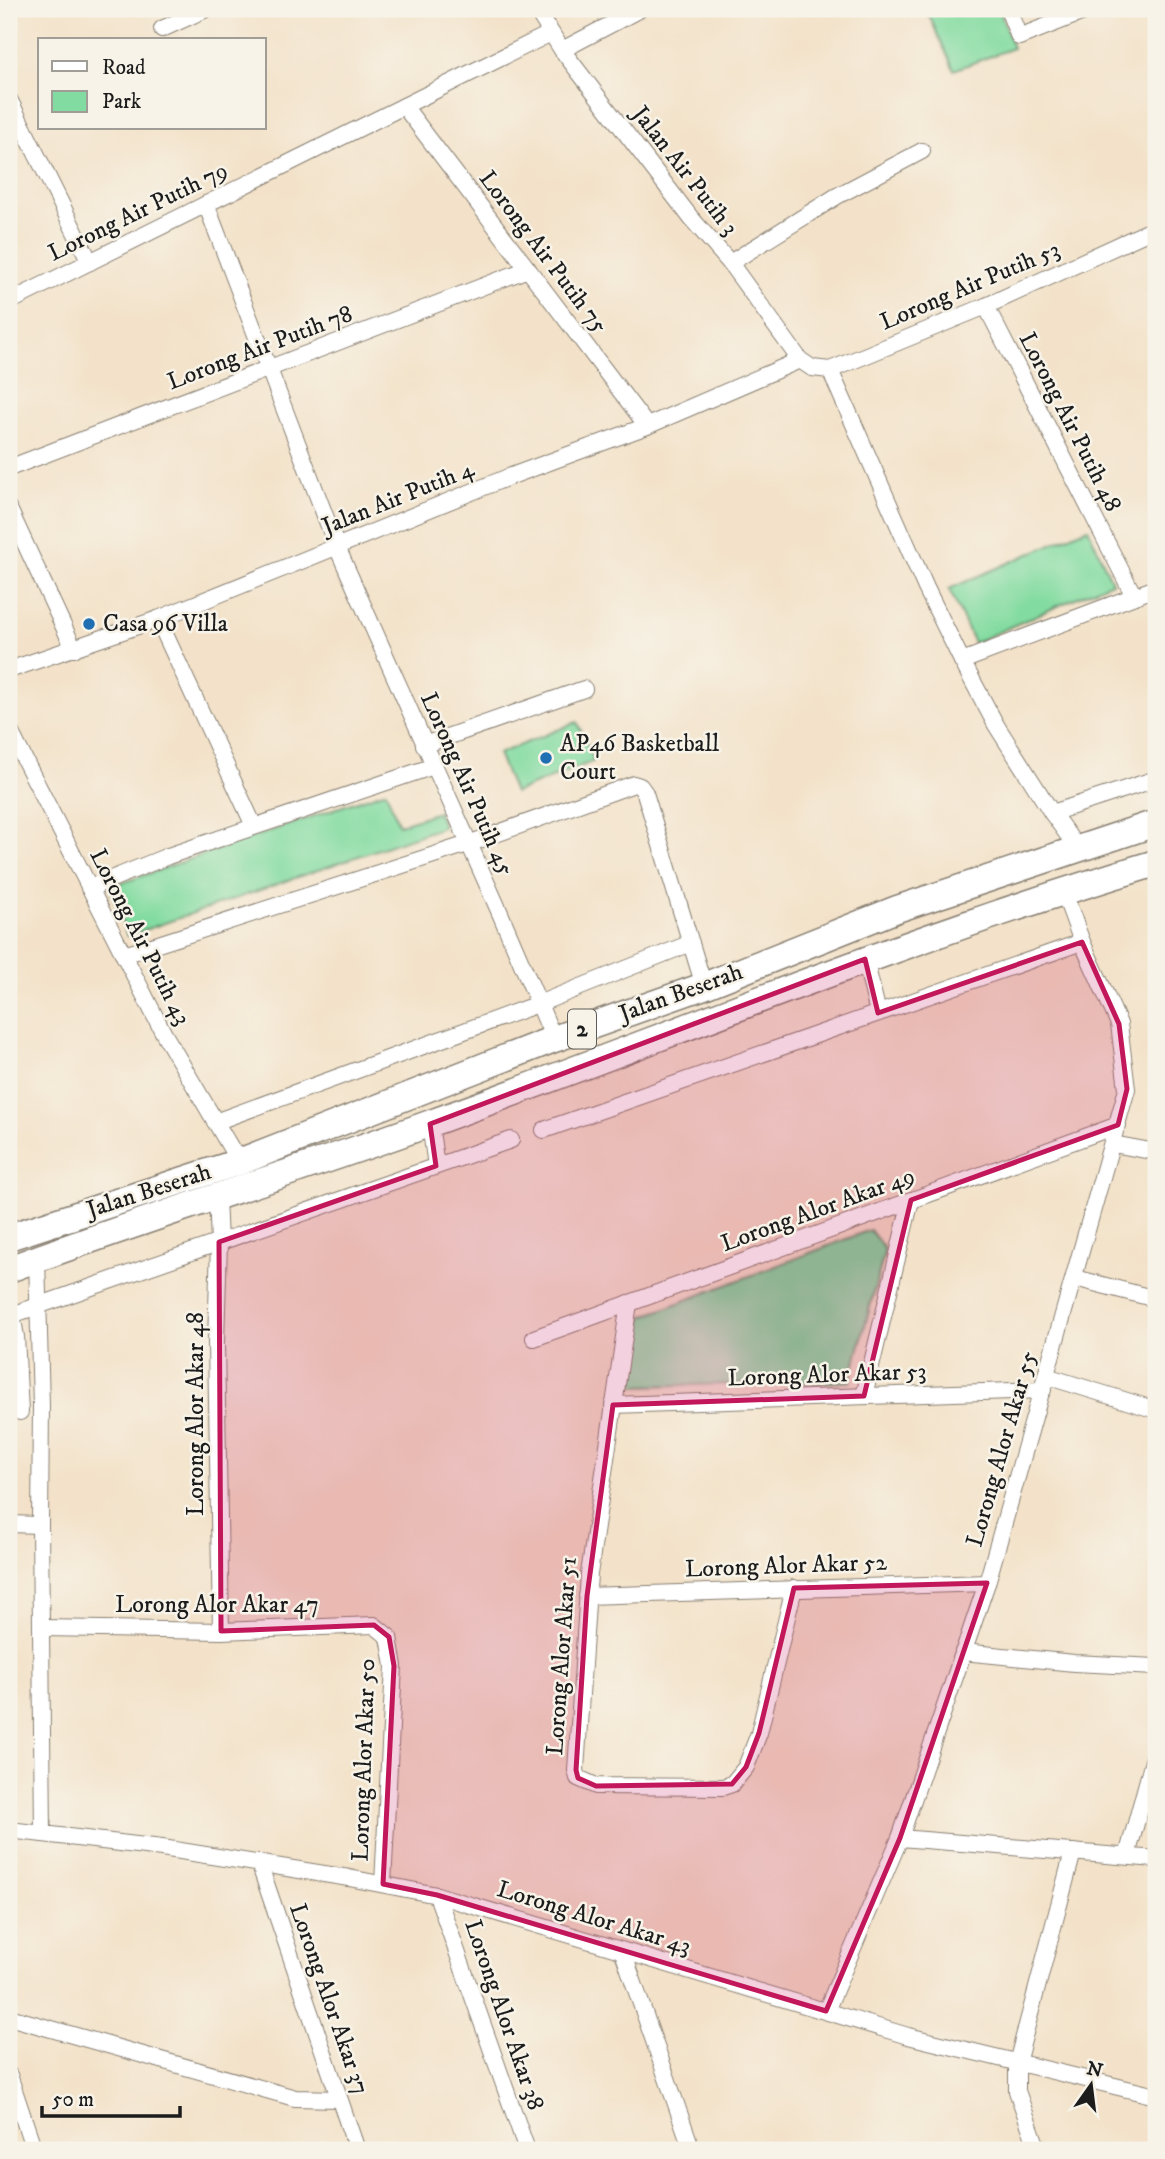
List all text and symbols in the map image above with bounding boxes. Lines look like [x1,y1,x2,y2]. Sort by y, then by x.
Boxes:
legend [38,38,266,130]
text: Road [102,55,146,81]
text: Park [102,89,142,115]
street label: Jalan Air Putih 3 [624,99,745,242]
street label: Lorong Air Putih 79 [43,156,233,268]
street label: Lorong Air Putih 75 [472,165,614,339]
street label: Lorong Air Putih 53 [876,235,1064,337]
street label: Lorong Air Putih 78 [163,299,357,397]
street label: Lorong Air Putih 48 [1012,327,1128,517]
street label: Jalan Air Putih 4 [316,454,479,543]
place label: Casa 96 Villa [103,609,229,639]
marker: Casa 96 Villa [81,616,97,632]
street label: Lorong Air Putih 45 [413,688,521,880]
place label: AP46 Basketball Court [560,729,720,787]
marker: AP46 Basketball Court [538,750,554,766]
street label: Lorong Air Putih 43 [83,844,197,1030]
street label: Jalan Beserah [613,957,747,1030]
road number: 2 [568,1010,596,1048]
street label: Jalan Beserah [81,1157,215,1226]
street label: Lorong Alor Akar 49 [717,1161,919,1259]
street label: Lorong Alor Akar 48 [181,1312,211,1516]
street label: Lorong Alor Akar 55 [960,1348,1044,1550]
street label: Lorong Alor Akar 53 [727,1357,927,1393]
street label: Lorong Alor Akar 52 [684,1547,888,1585]
street label: Lorong Alor Akar 51 [540,1556,584,1756]
street label: Lorong Alor Akar 47 [115,1590,319,1620]
street label: Lorong Alor Akar 50 [345,1658,383,1862]
street label: Lorong Alor Akar 43 [493,1874,695,1962]
street label: Lorong Alor Akar 37 [282,1900,376,2098]
street label: Lorong Alor Akar 38 [457,1916,551,2114]
north arrow [1056,2050,1126,2120]
text: N [1084,2057,1105,2083]
scale bar [42,2075,180,2119]
text: 50 m [52,2087,94,2113]

